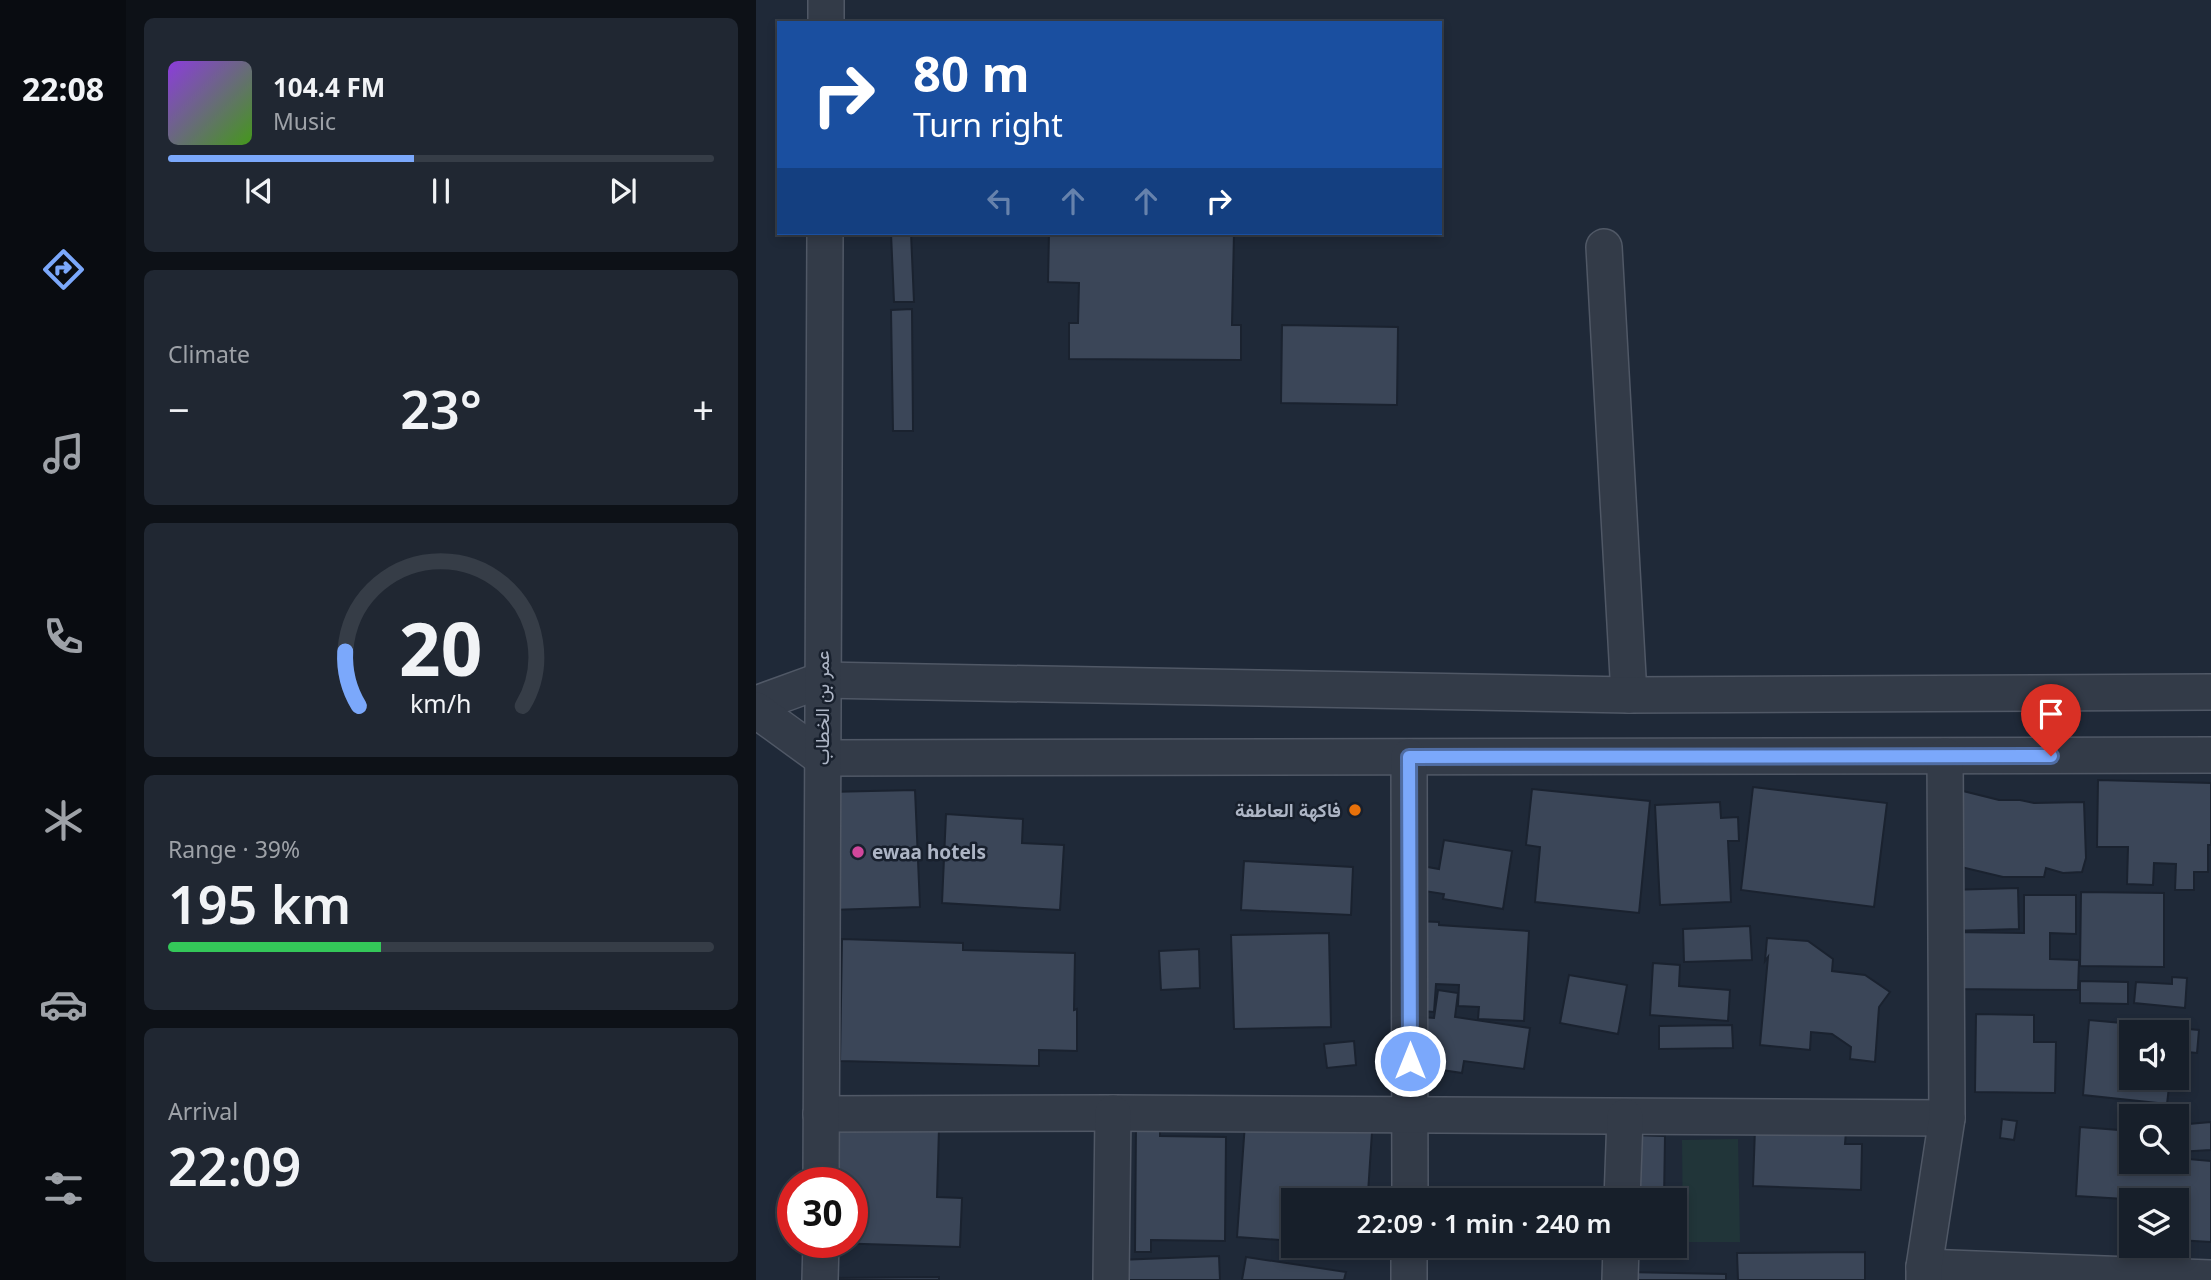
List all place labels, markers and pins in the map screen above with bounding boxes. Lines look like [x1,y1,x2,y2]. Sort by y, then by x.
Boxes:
pin [2021,684,2081,756]
place label: فاكهة العاطفة [1235,797,1341,823]
marker: فاكهة العاطفة [1347,802,1363,818]
place label: ewaa hotels [872,839,986,865]
marker: ewaa hotels [850,844,866,860]

